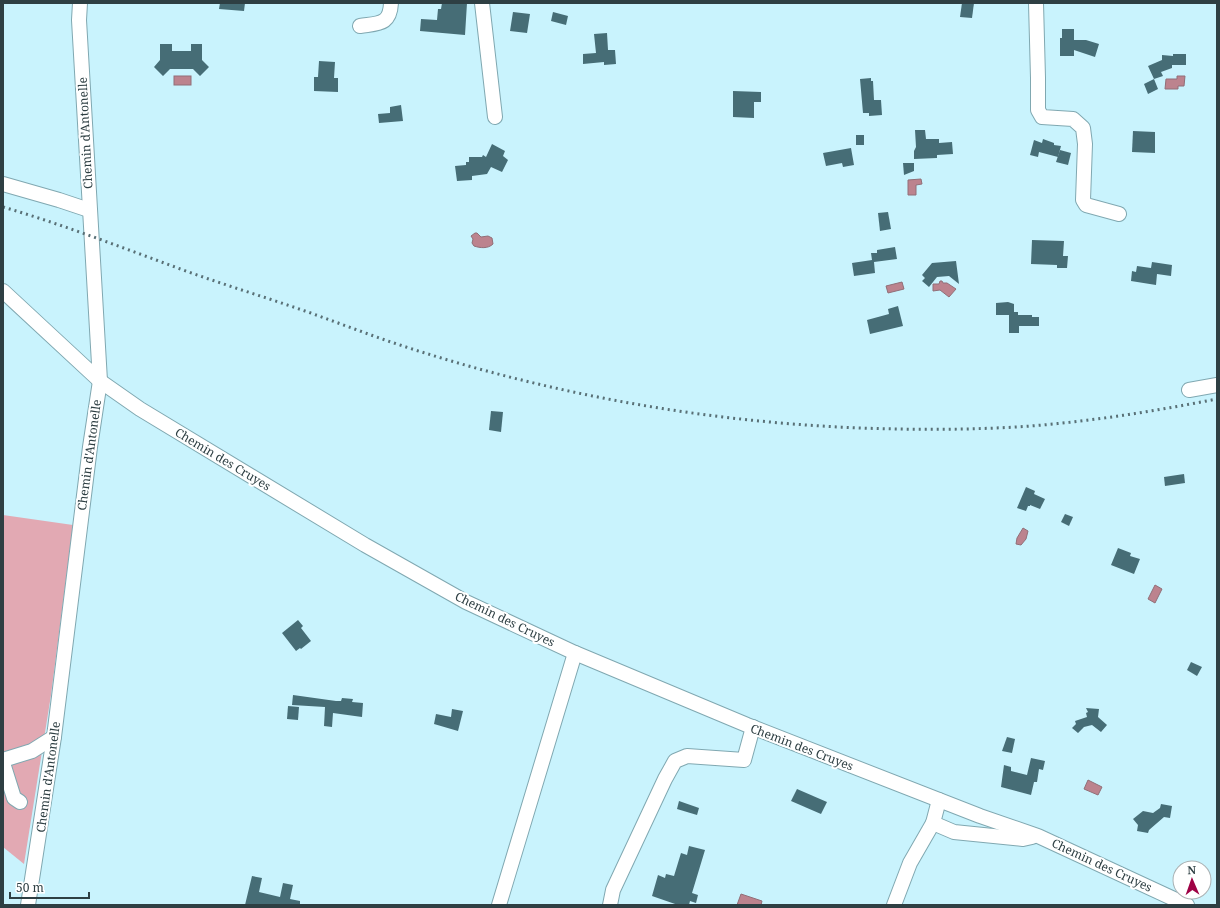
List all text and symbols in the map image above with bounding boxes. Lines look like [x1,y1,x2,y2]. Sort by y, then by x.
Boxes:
street label: Chemin d'Antonelle [74,77,96,189]
street label: Chemin d'Antonelle [73,398,105,512]
street label: Chemin des Cruyes [172,424,274,494]
street label: Chemin des Cruyes [452,587,558,651]
street label: Chemin d'Antonelle [32,720,64,834]
street label: Chemin des Cruyes [748,720,856,774]
street label: Chemin des Cruyes [1049,834,1155,896]
north arrow [1172,860,1212,900]
text: N [1187,862,1197,877]
scale bar [10,874,89,900]
text: 50 m [16,879,44,896]

